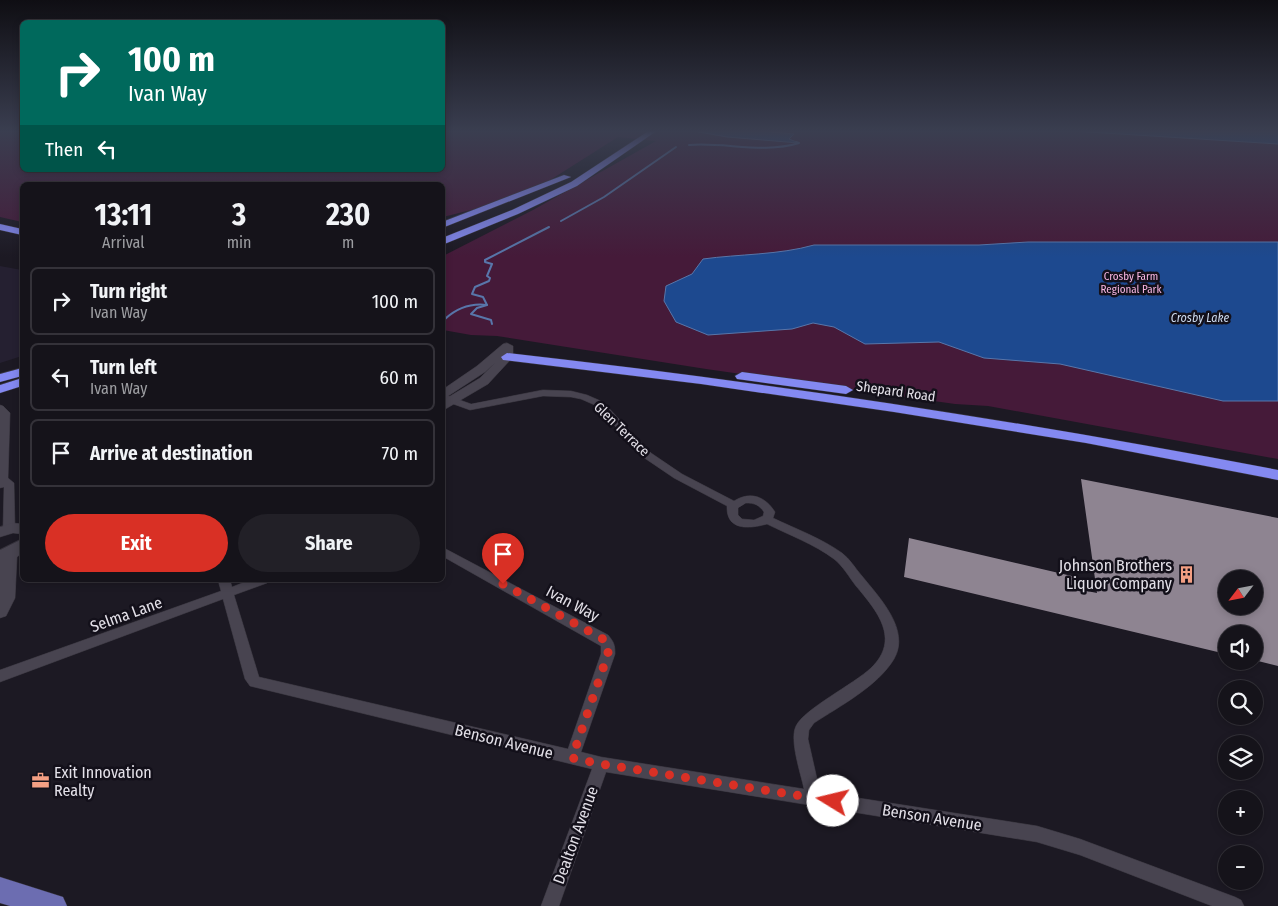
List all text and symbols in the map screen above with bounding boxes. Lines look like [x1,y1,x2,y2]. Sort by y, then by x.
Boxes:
text: 100 m [128,38,215,80]
icon: right [45,40,110,105]
text: Ivan Way [128,80,207,107]
icon: left [93,135,121,163]
text: Then [45,138,83,161]
text: 13:11 [95,197,152,233]
text: 3 [232,197,246,233]
text: 230 [326,197,370,233]
text: Arrival [102,233,145,252]
text: min [227,233,251,252]
text: m [342,233,354,252]
park label: Crosby Farm Regional Park [1100,270,1162,296]
text: Turn right [90,280,167,303]
icon: right [47,287,75,315]
text: 100 m [372,290,418,313]
text: Ivan Way [90,303,147,322]
water label: Crosby Lake [1171,311,1229,325]
text: Turn left [90,356,157,379]
icon: left [47,363,75,391]
text: 60 m [380,366,418,389]
street label: Shepard Road [855,378,937,405]
text: Ivan Way [90,379,147,398]
street label: Glen Terrace [590,399,653,460]
icon: arrive [47,439,75,467]
text: Arrive at destination [90,442,253,465]
text: 70 m [382,442,418,465]
button: Exit [45,514,228,572]
button: Share [238,514,420,572]
pin [482,533,524,584]
icon: arrive [489,540,517,568]
place label: Johnson Brothers Liquor Company [1059,556,1173,593]
building icon: Johnson Brothers Liquor Company [1176,564,1196,584]
north arrow [1218,570,1262,615]
map controls [1218,570,1263,890]
street label: Ivan Way [543,582,603,626]
street label: Selma Lane [88,593,165,636]
button: sound [1218,625,1263,670]
button: search [1218,680,1263,725]
street label: Benson Avenue [453,720,555,763]
button: layers [1218,735,1263,780]
place label: Exit Innovation Realty [54,763,152,800]
office icon: Exit Innovation Realty [30,771,50,791]
position arrow [806,774,858,826]
street label: Dealton Avenue [549,784,602,887]
button: + [1218,790,1263,835]
street label: Benson Avenue [881,800,983,835]
button: − [1218,845,1263,890]

